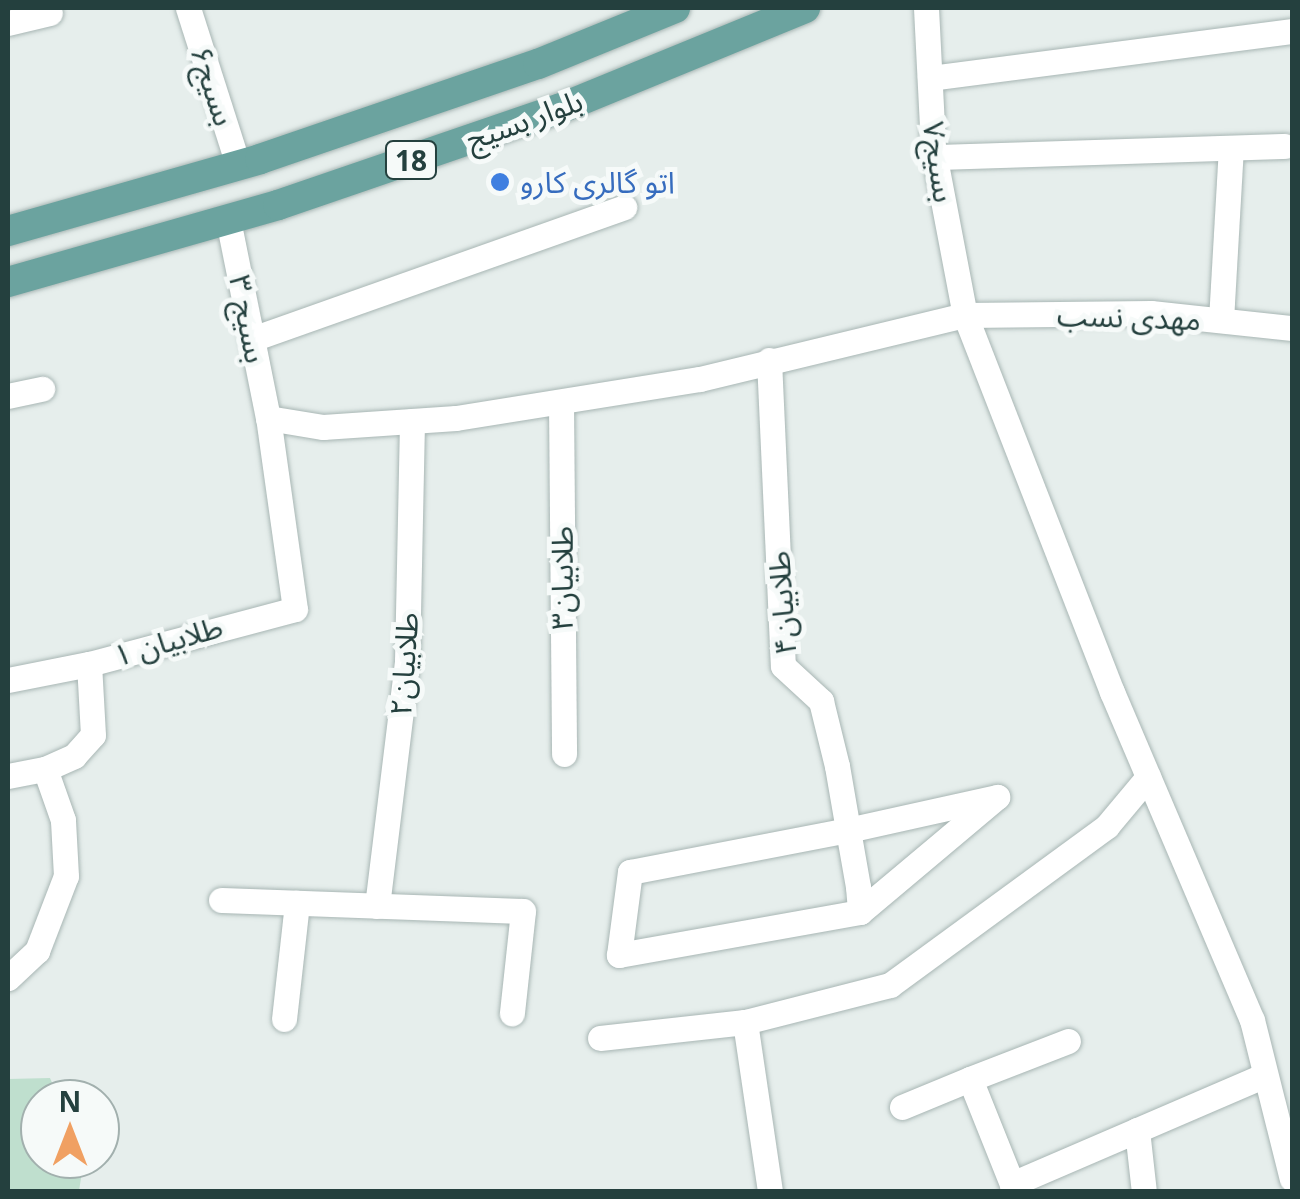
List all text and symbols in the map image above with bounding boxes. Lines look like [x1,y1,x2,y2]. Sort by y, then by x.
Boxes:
street label: بسیج۶ [183,42,243,130]
street label: بلوار بسیج [461,82,587,158]
street label: بسیج۷ [916,119,962,205]
road number: 18 [384,137,438,183]
place label: اتو گالری کارو [520,164,675,200]
marker: اتو گالری کارو [489,171,511,193]
street label: بسیج ۳ [222,272,274,366]
street label: مهدی نسب [1056,297,1202,337]
street label: طلابیان۳ [544,526,580,630]
street label: طلابیان۴ [760,550,804,656]
street label: طلابیان ۱ [109,608,227,674]
street label: طلابیان۲ [382,611,426,717]
north arrow [20,1079,120,1179]
text: N [59,1082,81,1120]

